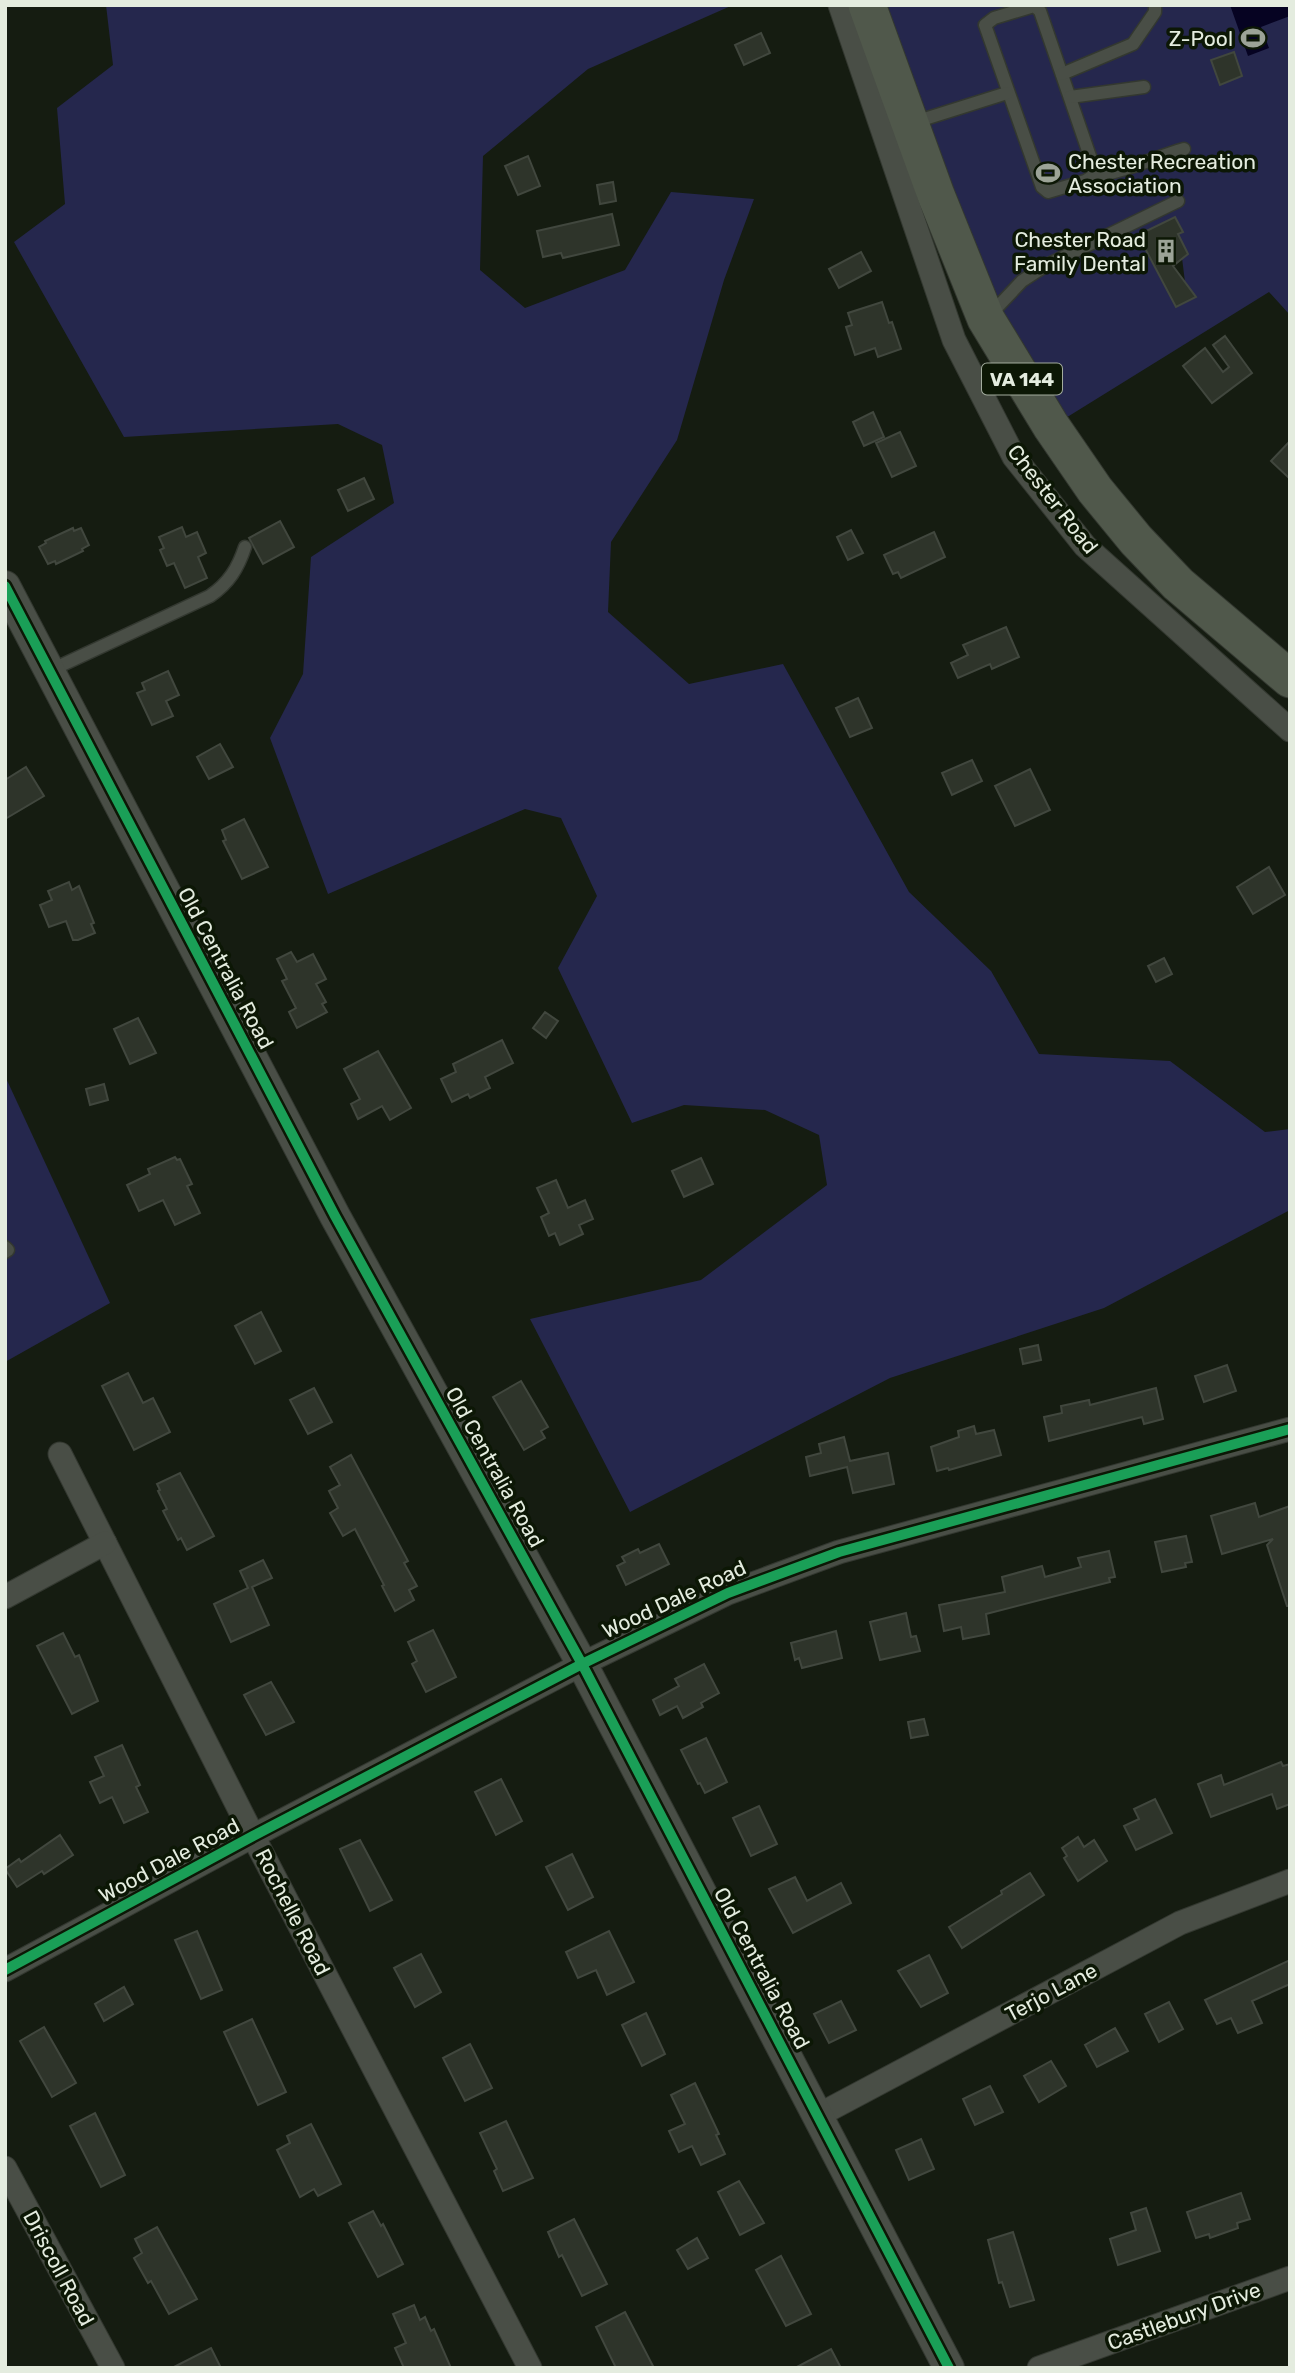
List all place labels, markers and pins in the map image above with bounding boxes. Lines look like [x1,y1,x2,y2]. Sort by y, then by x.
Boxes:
sports icon: Z-Pool [1239,24,1267,52]
place label: Z-Pool [1169,26,1233,51]
place label: Chester Recreation Association [1068,149,1256,198]
sports icon: Chester Recreation Association [1034,159,1062,187]
place label: Chester Road Family Dental [1014,227,1146,276]
building icon: Chester Road Family Dental [1152,237,1180,265]

